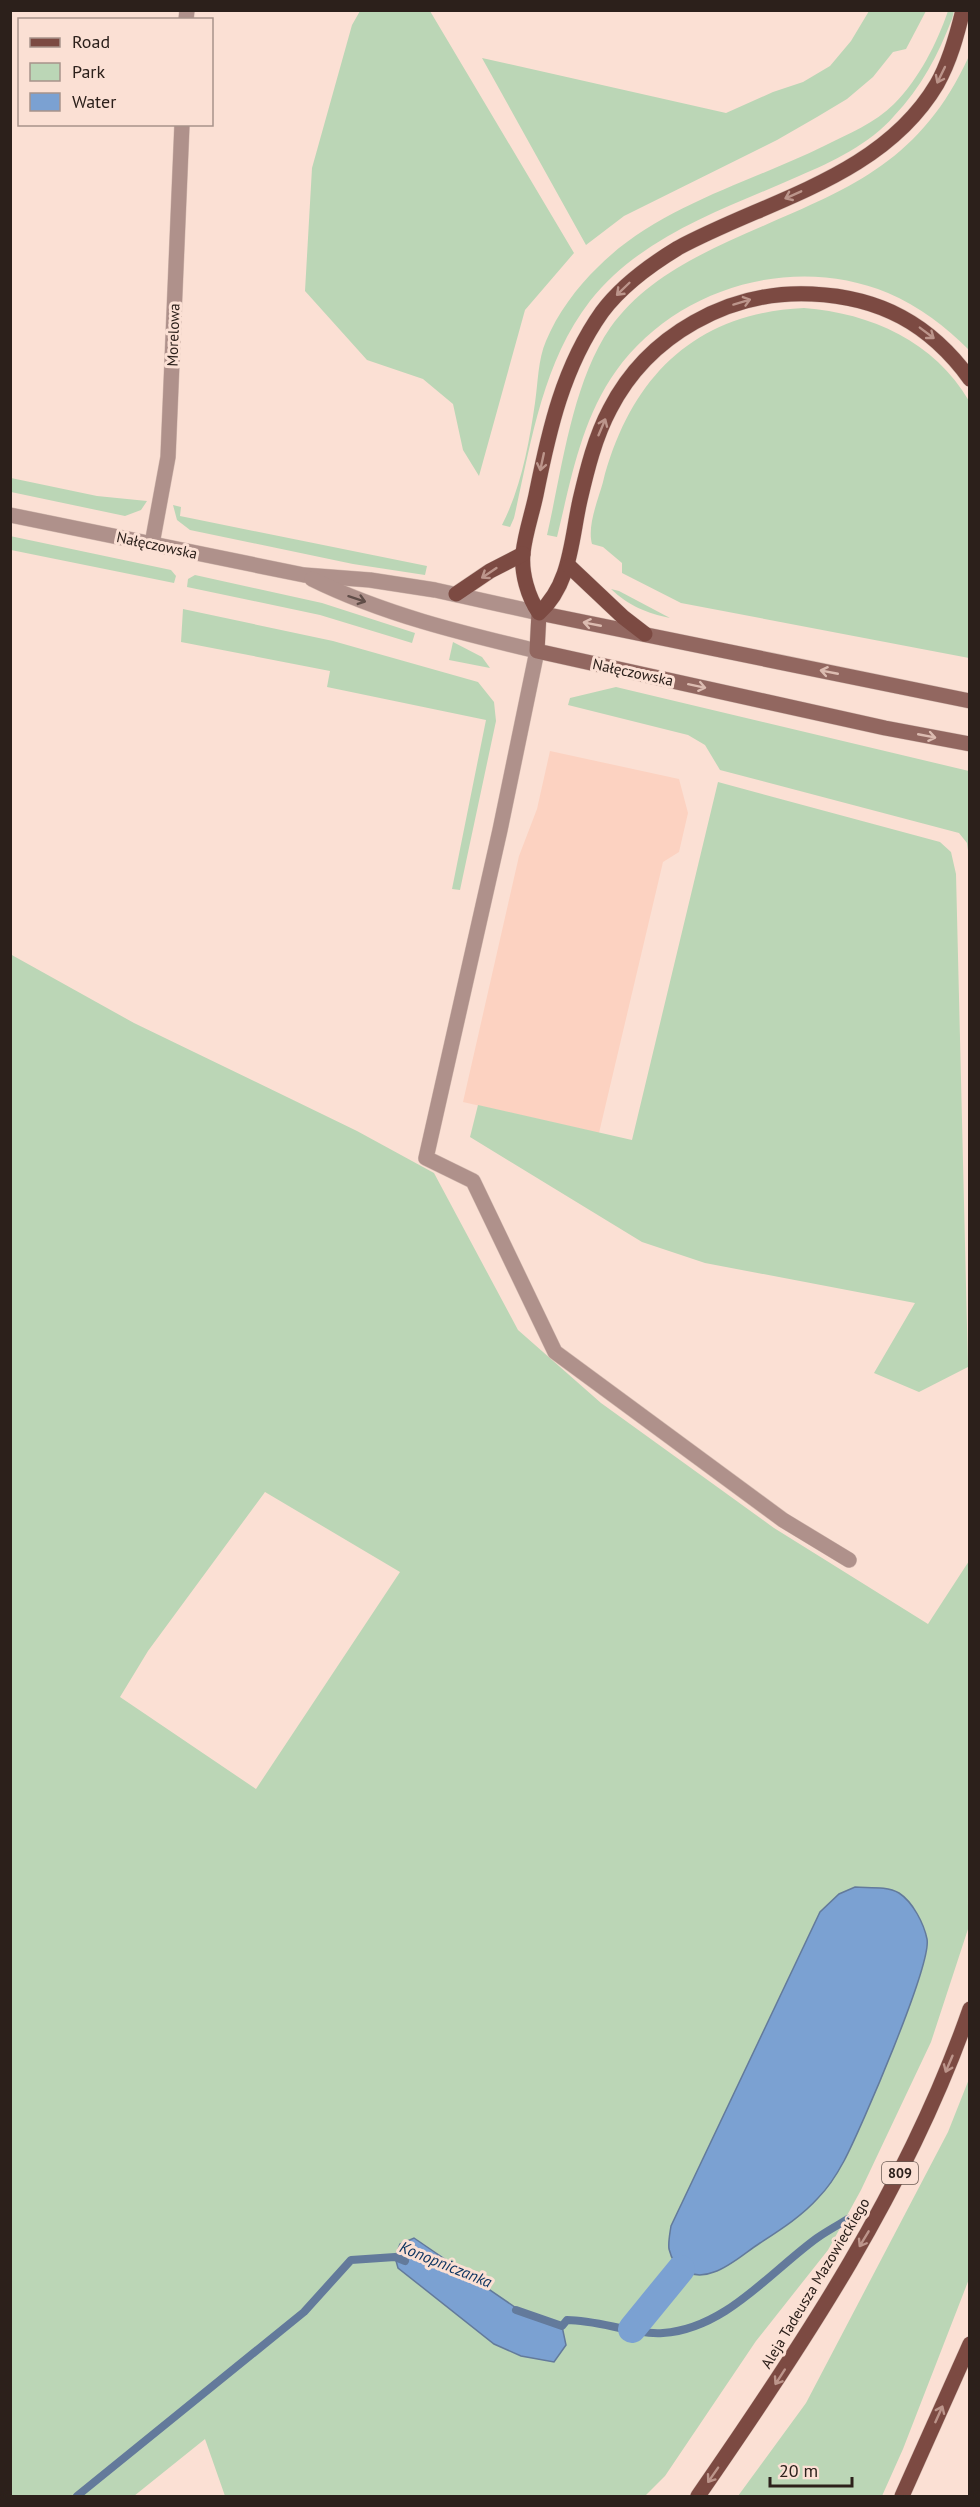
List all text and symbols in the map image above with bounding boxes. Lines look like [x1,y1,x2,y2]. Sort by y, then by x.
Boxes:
legend [18,18,213,126]
text: Road [72,30,110,53]
text: Park [72,60,105,83]
one-way arrow [935,65,947,83]
text: Water [72,90,116,113]
one-way arrow [785,190,803,202]
one-way arrow [616,281,631,296]
one-way arrow [732,296,751,307]
street label: Morelowa [162,303,184,367]
one-way arrow [919,327,935,339]
one-way arrow [597,419,608,437]
one-way arrow [536,452,547,472]
street label: Nałęczowska [115,527,199,563]
one-way arrow [481,567,498,579]
one-way arrow [347,595,366,606]
one-way arrow [583,618,602,629]
street label: Nałęczowska [591,654,675,690]
one-way arrow [819,666,839,677]
one-way arrow [687,681,706,693]
one-way arrow [917,731,937,742]
one-way arrow [943,2054,954,2072]
road number: 809 [882,2162,918,2184]
street label: Aleja Tadeusza Mazowieckiego [756,2194,874,2372]
one-way arrow [858,2230,870,2247]
water label: Konopniczanka [397,2236,495,2292]
one-way arrow [773,2368,786,2385]
one-way arrow [934,2406,946,2424]
scale bar [770,2450,852,2488]
text: 20 m [779,2459,818,2482]
one-way arrow [707,2466,719,2483]

